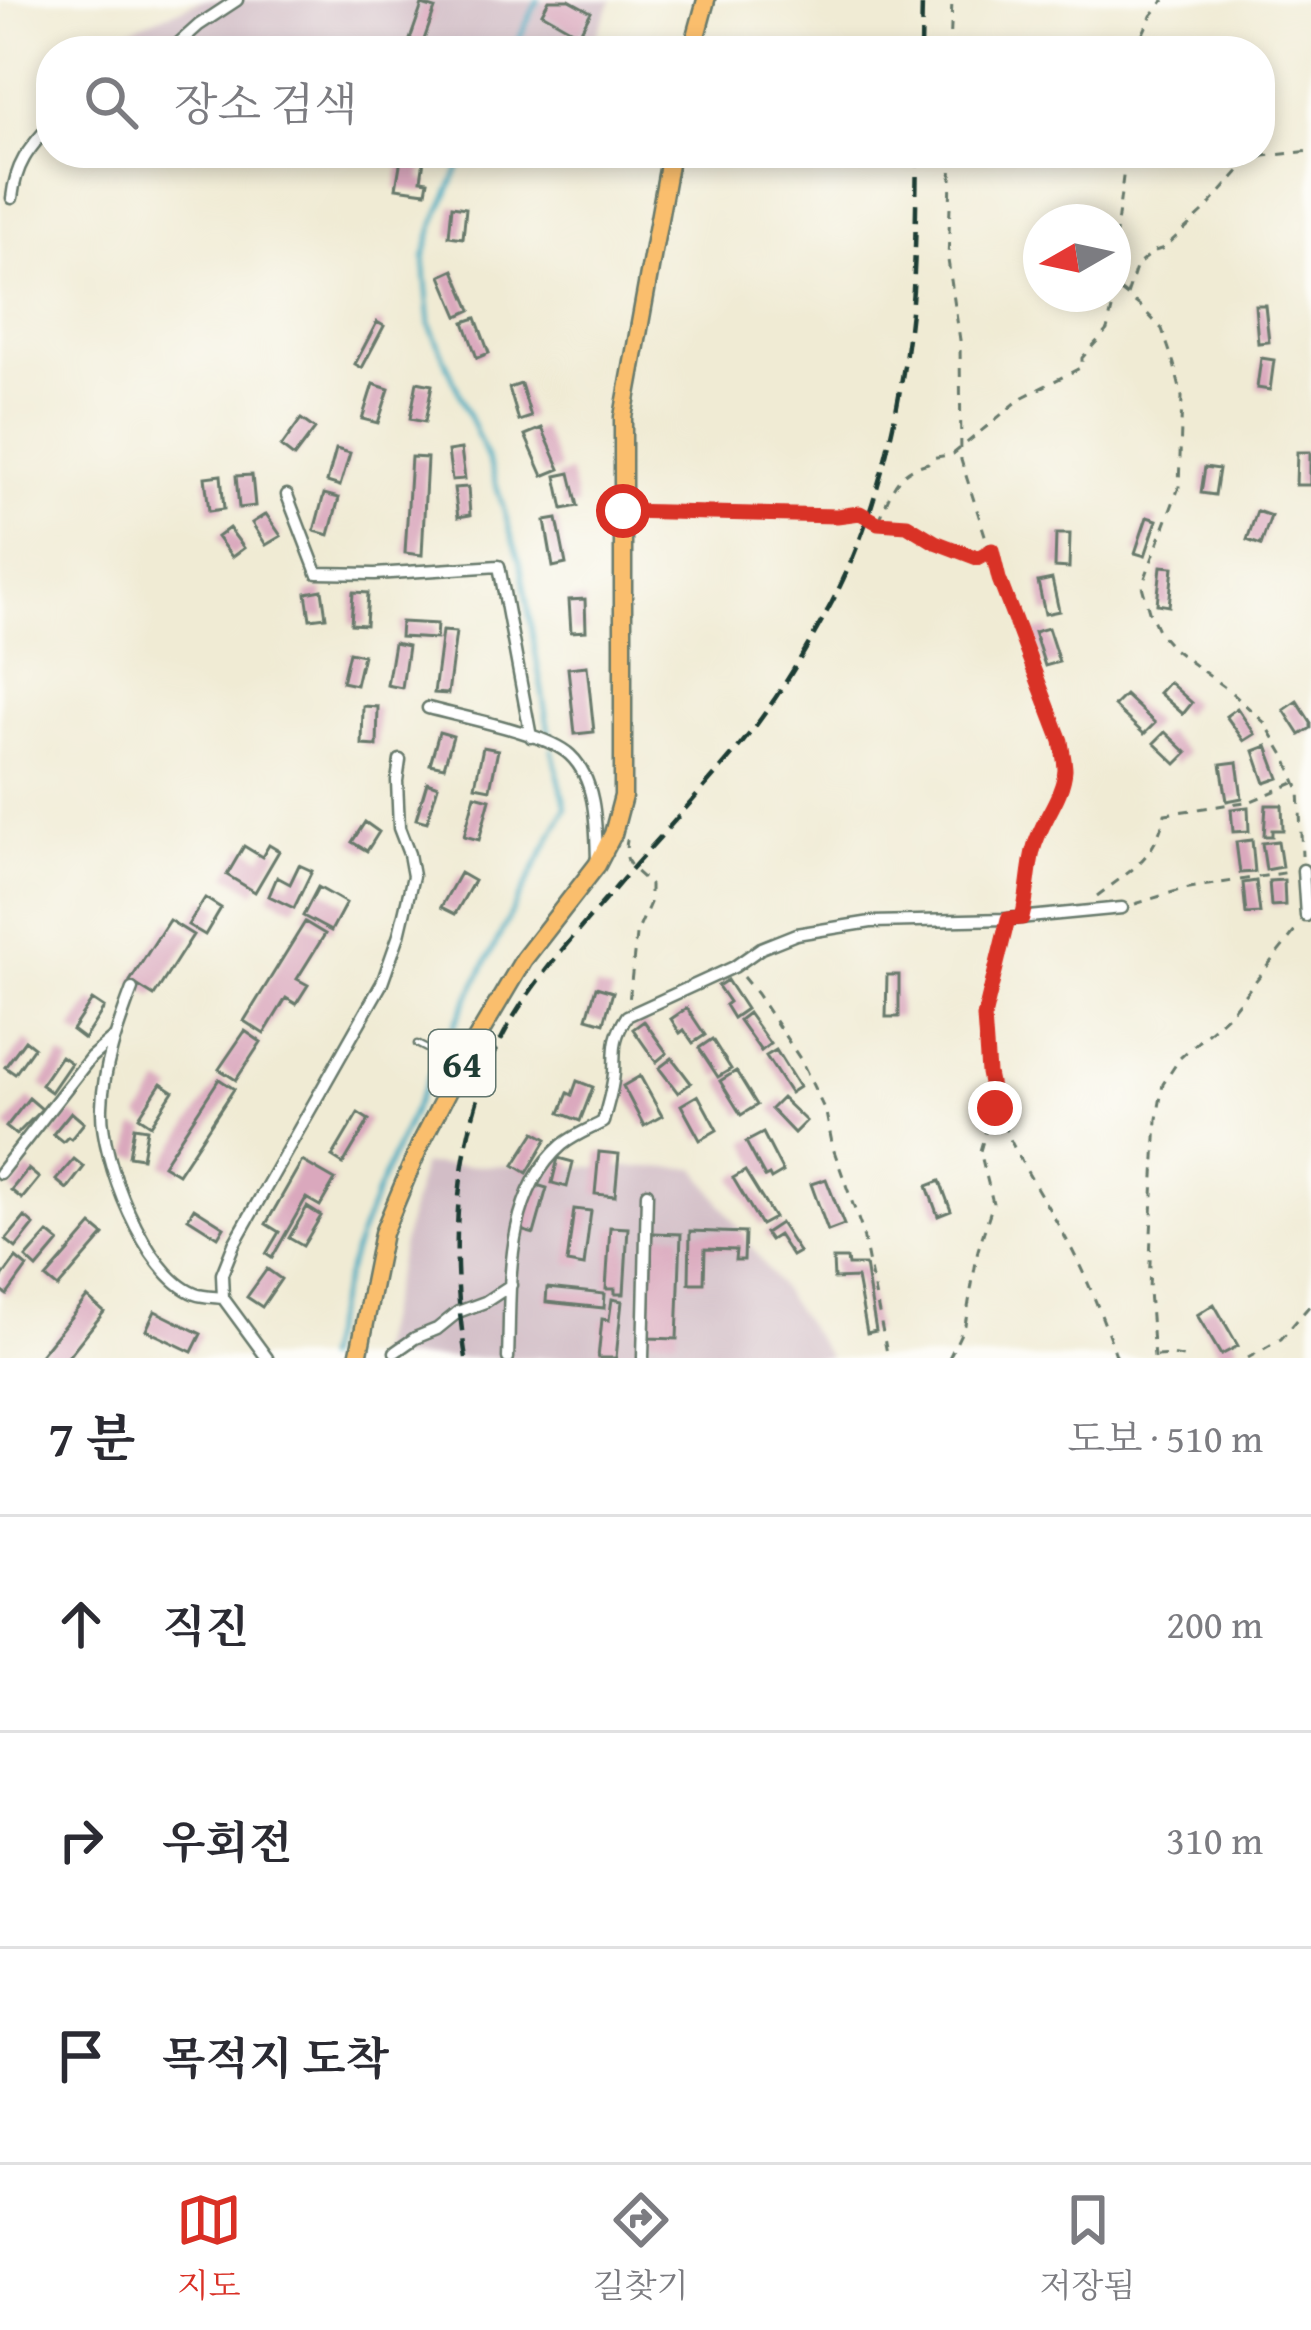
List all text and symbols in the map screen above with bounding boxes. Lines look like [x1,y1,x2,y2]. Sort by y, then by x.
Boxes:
search box [36,36,1275,168]
icon: search [78,69,144,135]
text: 장소 검색 [174,71,358,136]
north arrow [1023,204,1131,312]
route start [596,484,650,538]
road number: 64 [429,1030,495,1096]
route end [968,1081,1022,1135]
text: 7 분 [48,1400,135,1475]
text: 도보 · 510 m [1067,1409,1263,1466]
icon: ahead [48,1591,114,1657]
text: 직진 [162,1593,249,1658]
text: 200 m [1166,1595,1263,1652]
icon: right [48,1807,114,1873]
text: 우회전 [162,1809,292,1874]
text: 310 m [1166,1811,1263,1868]
icon: arrive [48,2023,114,2089]
text: 목적지 도착 [162,2025,389,2090]
tab: 지도 [176,2187,242,2309]
tab: 길찾기 [593,2187,688,2309]
tab: 저장됨 [1040,2187,1135,2309]

